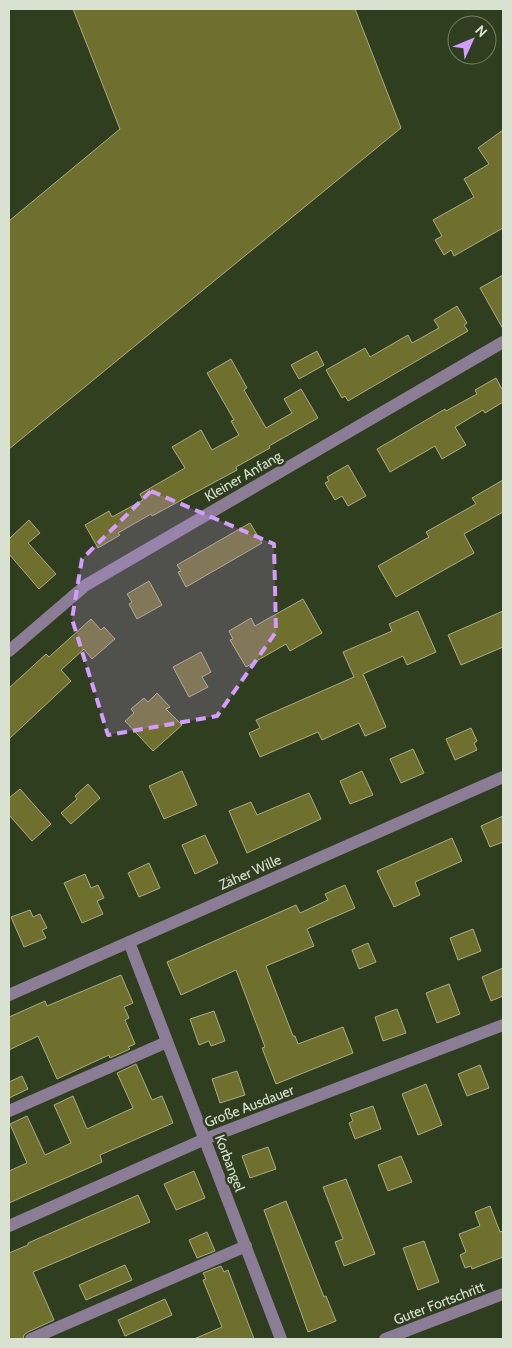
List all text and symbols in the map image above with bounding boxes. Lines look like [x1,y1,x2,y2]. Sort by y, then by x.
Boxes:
north arrow [447,15,497,65]
text: N [471,21,491,41]
street label: Kleiner Anfang [201,446,286,505]
street label: Zäher Wille [216,850,284,894]
street label: Große Ausdauer [202,1080,297,1131]
street label: Korbangel [211,1132,249,1195]
street label: Guter Fortschritt [391,1277,487,1329]

